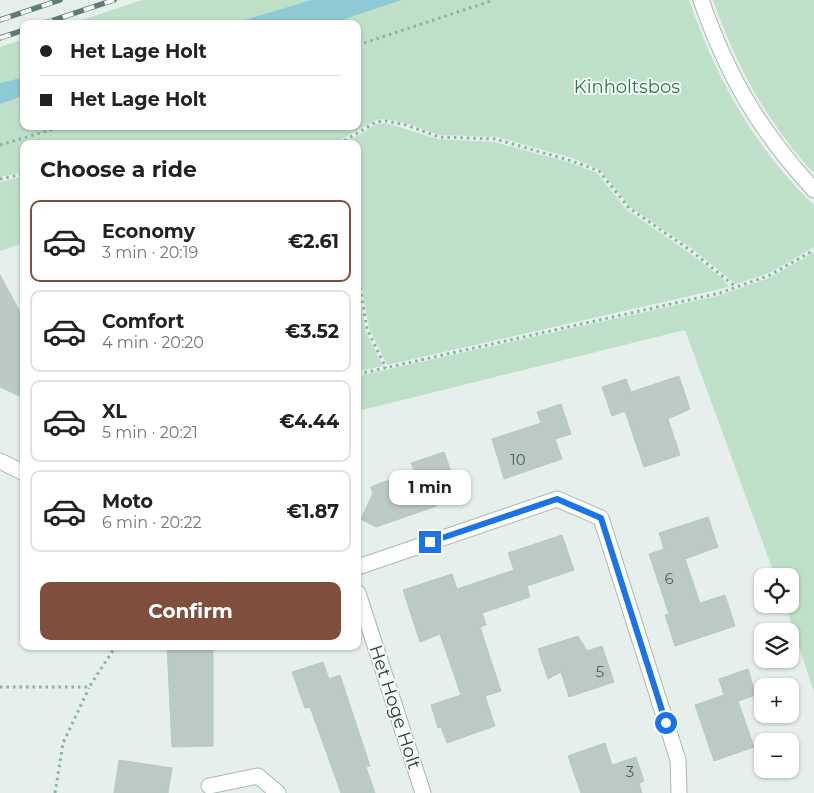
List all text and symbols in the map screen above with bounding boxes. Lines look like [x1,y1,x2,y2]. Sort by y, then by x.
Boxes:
text: Het Lage Holt [70,40,207,63]
park label: Kinholtsbos [574,76,680,98]
text: Het Lage Holt [70,88,207,111]
text: Choose a ride [40,156,197,183]
icon: car [42,219,87,264]
text: Economy [102,220,195,243]
text: €2.61 [288,230,339,253]
text: 3 min · 20:19 [102,243,198,262]
icon: car [42,309,87,354]
text: Comfort [102,310,184,333]
text: €3.52 [285,320,339,343]
text: 4 min · 20:20 [102,333,204,352]
icon: car [42,399,87,444]
text: XL [102,400,127,423]
text: €4.44 [279,410,339,433]
text: 5 min · 20:21 [102,423,198,442]
house number: 10 [510,450,526,469]
callout: 1 min [389,470,471,504]
text: 1 min [408,478,452,497]
icon: car [42,489,87,534]
text: Moto [102,490,153,513]
text: €1.87 [286,500,339,523]
text: 6 min · 20:22 [102,513,202,532]
route end [419,531,441,553]
map controls [754,568,799,778]
button: locate [754,568,799,613]
house number: 6 [664,569,674,588]
button: Confirm [40,582,341,640]
button: layers [754,623,799,668]
street label: Het Hoge Holt [365,642,425,772]
house number: 5 [596,662,604,681]
button: + [754,678,799,723]
route start [655,712,677,734]
button: − [754,733,799,778]
house number: 3 [626,762,634,781]

